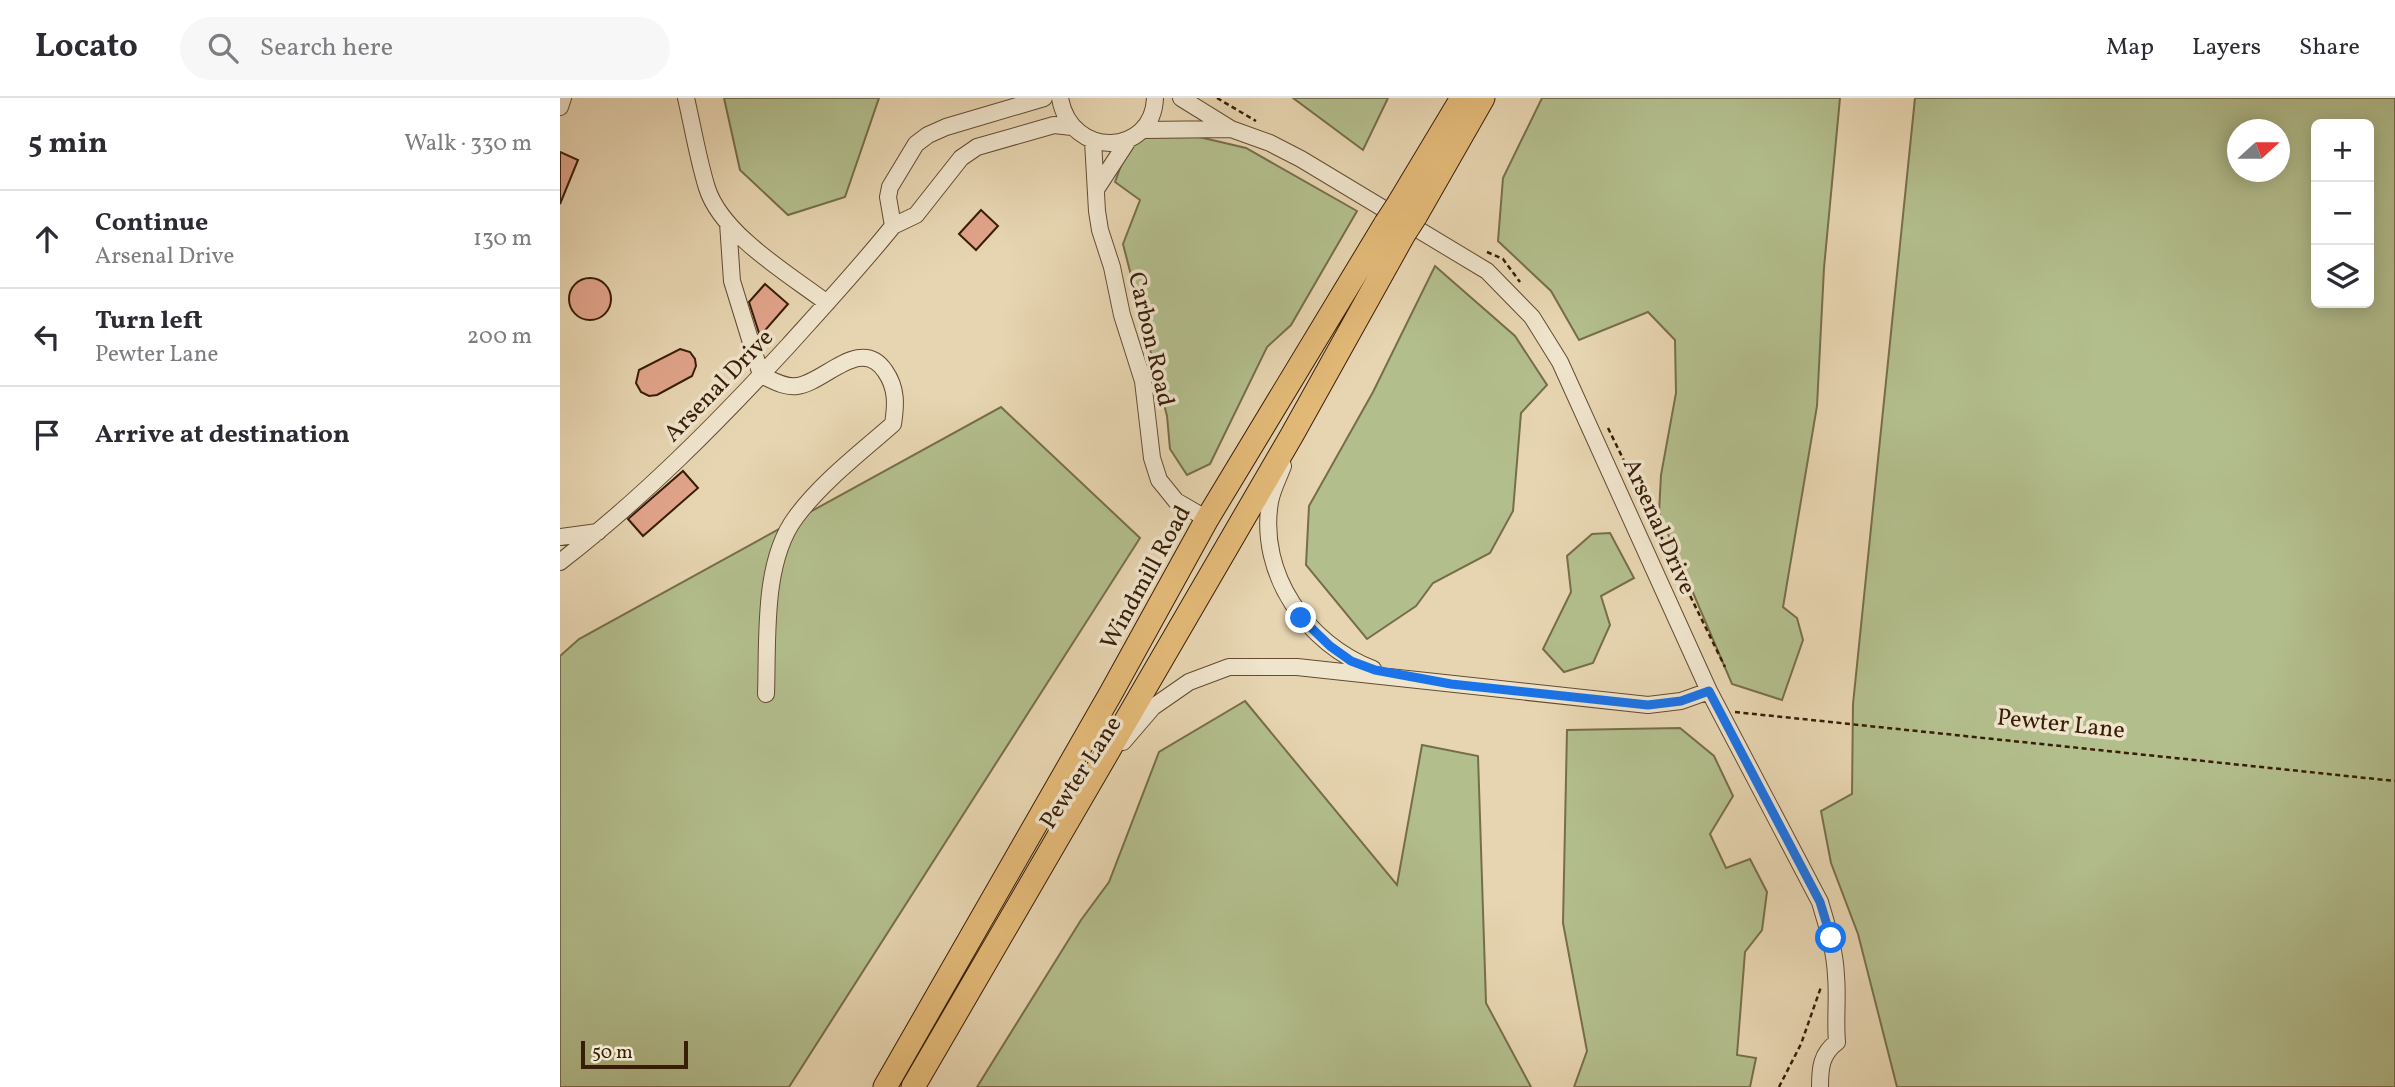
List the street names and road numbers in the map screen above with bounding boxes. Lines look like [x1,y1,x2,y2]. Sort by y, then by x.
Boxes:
street label: Carbon Road [1118,269,1182,410]
street label: Arsenal Drive [657,322,782,451]
street label: Arsenal Drive [1613,453,1703,600]
street label: Windmill Road [1093,500,1200,656]
street label: Pewter Lane [1995,701,2127,749]
street label: Pewter Lane [1032,710,1131,836]

